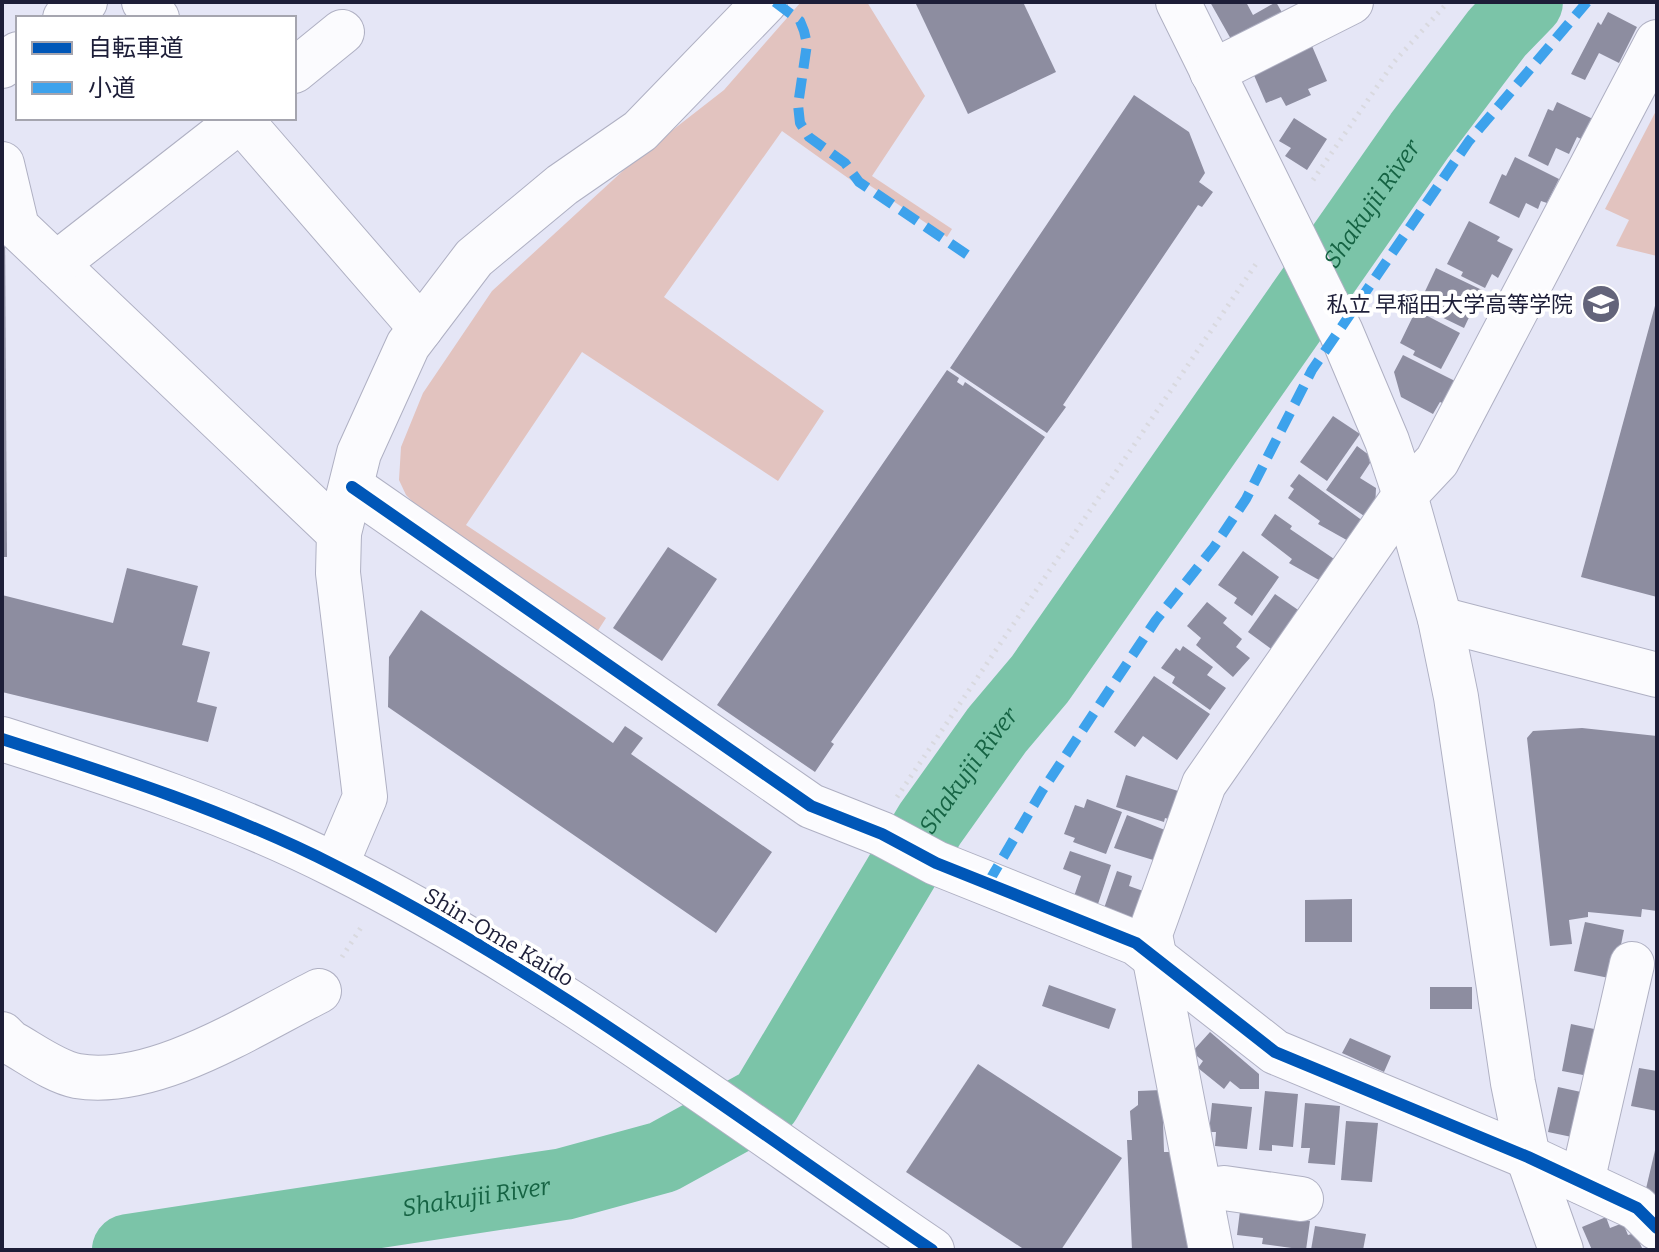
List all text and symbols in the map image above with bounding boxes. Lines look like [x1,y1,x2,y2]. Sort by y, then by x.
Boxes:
legend [16,16,296,120]
text: 自転車道 [88,34,184,62]
text: 小道 [88,74,136,102]
water label: Shakujii River [1318,134,1427,273]
school or university icon: 私立 早稲田大学高等学院 [1580,283,1622,325]
place label: 私立 早稲田大学高等学院 [1327,291,1573,318]
water label: Shakujii River [913,701,1024,839]
street label: Shin-Ome Kaido [419,882,579,992]
water label: Shakujii River [400,1172,553,1222]

